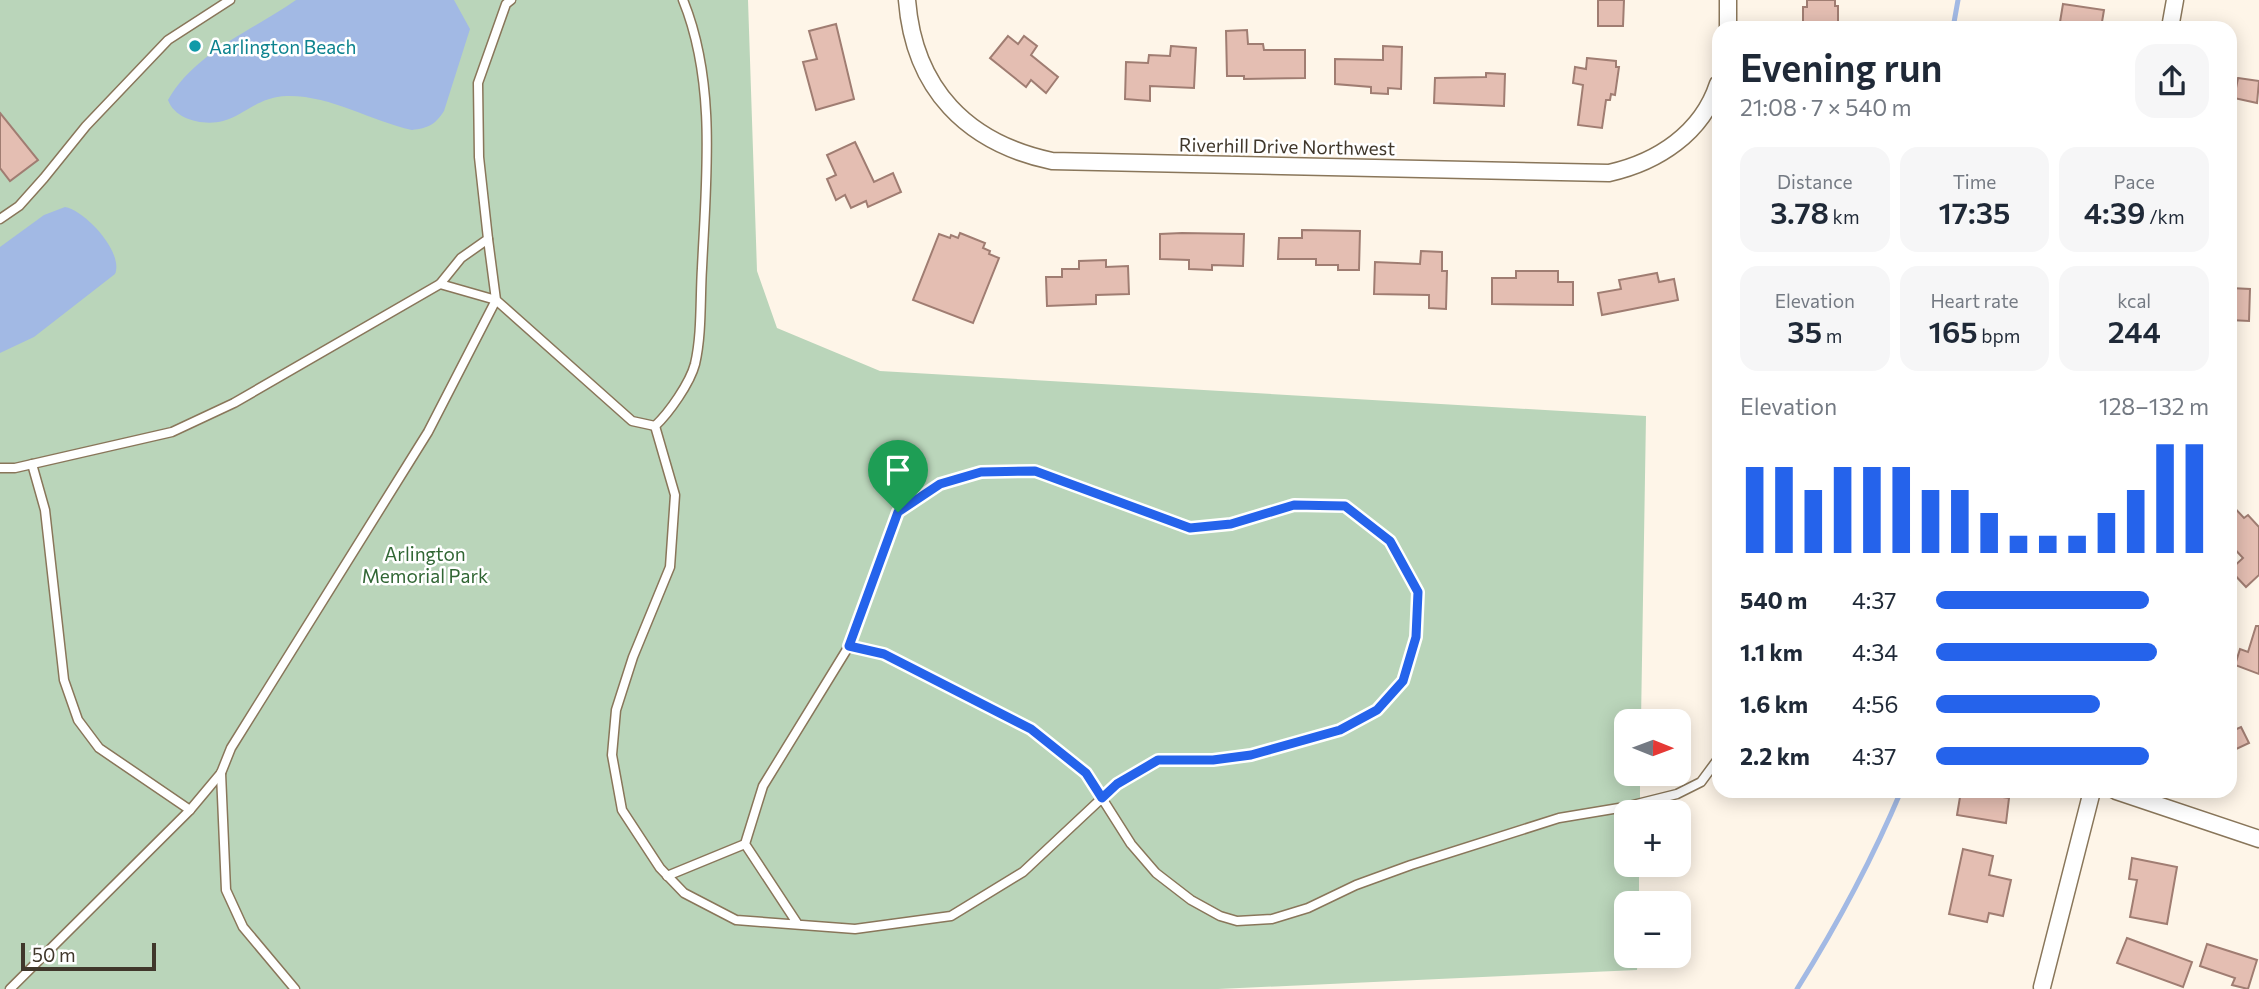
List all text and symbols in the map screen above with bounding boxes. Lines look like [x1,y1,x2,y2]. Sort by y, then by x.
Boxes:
place label: Aarlington Beach [209,35,356,58]
marker: Aarlington Beach [187,38,203,54]
text: Evening run [1740,43,1943,90]
button: share [2135,44,2209,118]
text: 21:08 · 7 × 540 m [1740,93,1912,121]
street label: Riverhill Drive Northwest [1179,133,1396,159]
text: Distance [1777,170,1853,193]
text: Time [1953,170,1996,193]
text: Pace [2114,170,2155,193]
text: 3.78 [1770,193,1829,230]
text: 17:35 [1938,193,2011,230]
text: 4:39 [2084,193,2146,230]
text: km [1829,205,1860,228]
text: /km [2146,205,2185,228]
text: Elevation [1775,289,1855,312]
text: Heart rate [1930,289,2019,312]
text: kcal [2117,289,2151,312]
text: 35 [1787,312,1822,349]
text: 165 [1929,312,1978,349]
text: 244 [2108,312,2161,349]
text: m [1822,324,1842,347]
text: bpm [1978,324,2020,347]
text: Elevation [1740,392,1837,420]
text: 128–132 m [2099,392,2209,420]
pin [868,440,928,512]
icon: arrive [879,451,917,489]
park label: Arlington Memorial Park [362,542,488,587]
text: 540 m [1740,586,1807,614]
text: 4:37 [1852,586,1896,614]
text: 1.1 km [1740,638,1803,666]
text: 4:34 [1852,638,1898,666]
text: 1.6 km [1740,690,1808,718]
text: 4:56 [1852,690,1898,718]
north arrow [1614,709,1690,786]
map controls [1614,709,1691,968]
text: 2.2 km [1740,742,1810,770]
text: 4:37 [1852,742,1896,770]
button: + [1614,800,1691,877]
button: − [1614,891,1691,968]
scale bar [21,940,156,972]
text: 50 m [32,943,76,966]

